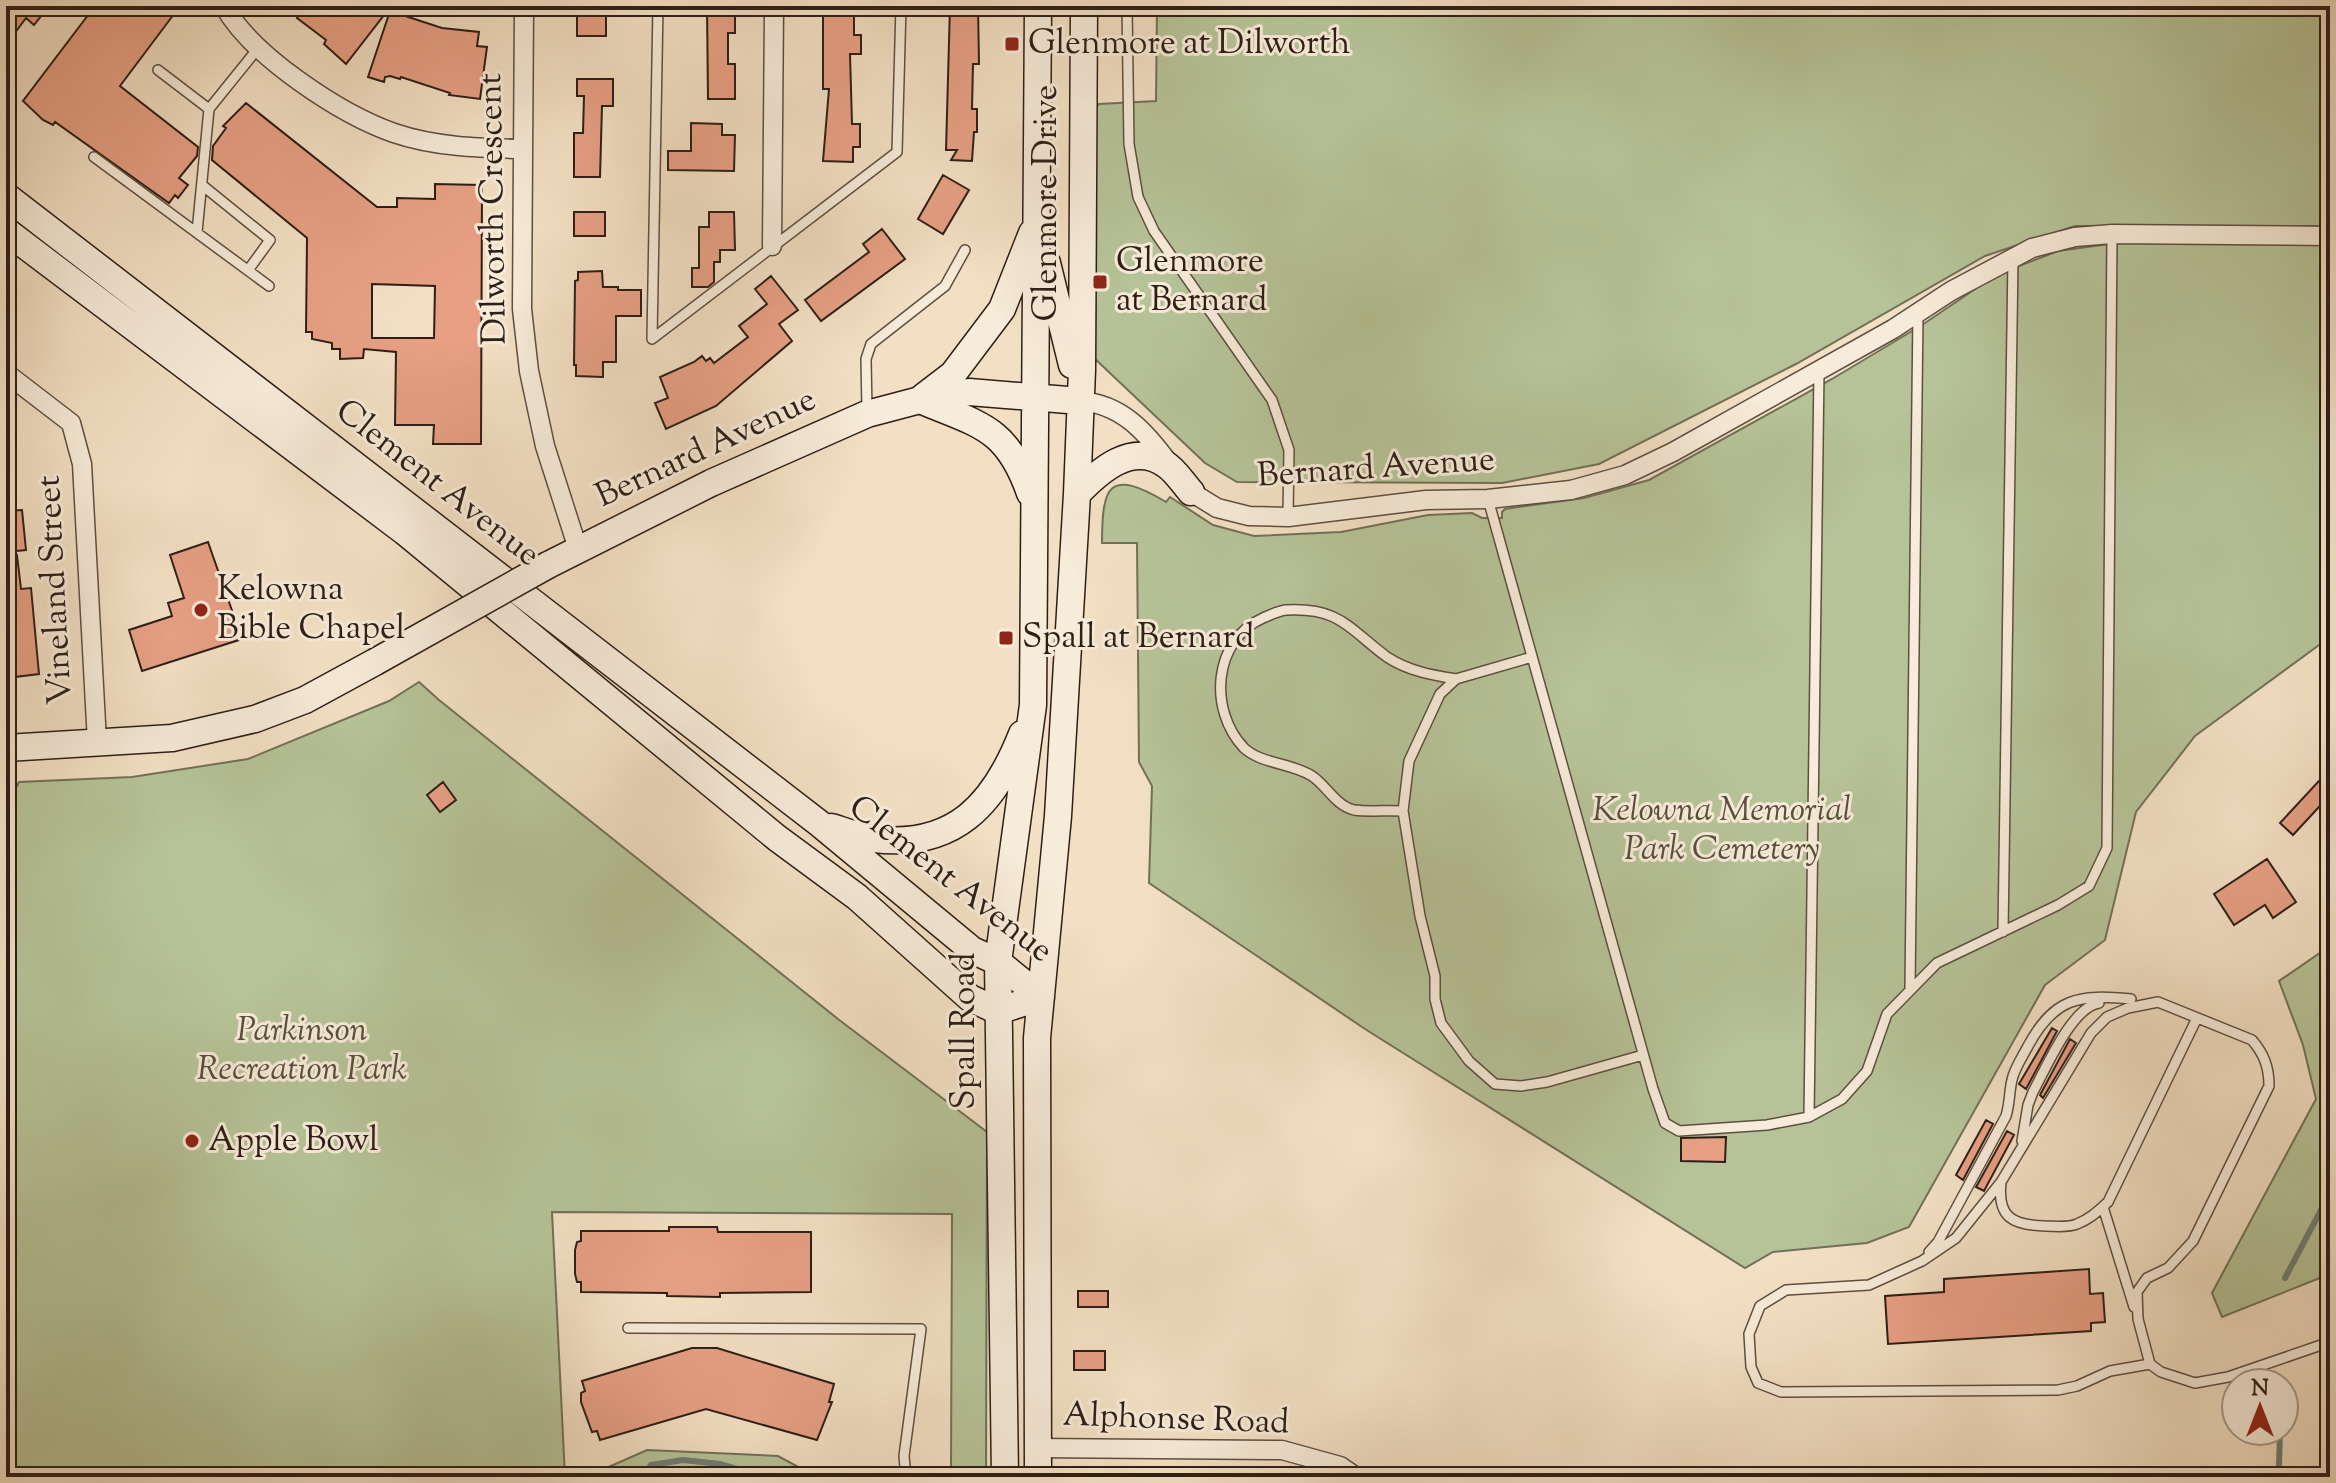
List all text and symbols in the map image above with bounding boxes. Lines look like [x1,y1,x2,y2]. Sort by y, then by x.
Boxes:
place label: Glenmore at Dilworth [1028,20,1350,69]
marker: Glenmore at Dilworth [1003,35,1021,53]
street label: Dilworth Crescent [467,72,521,345]
street label: Glenmore Drive [1023,85,1072,321]
place label: Glenmore at Bernard [1116,238,1267,326]
marker: Glenmore at Bernard [1091,273,1109,291]
street label: Bernard Avenue [588,376,824,522]
street label: Clement Avenue [324,388,550,580]
street label: Bernard Avenue [1256,436,1496,502]
street label: Vineland Street [26,474,86,706]
place label: Kelowna Bible Chapel [217,566,405,654]
marker: Kelowna Bible Chapel [192,601,210,619]
place label: Spall at Bernard [1022,614,1255,663]
marker: Spall at Bernard [997,629,1015,647]
street label: Clement Avenue [837,784,1063,976]
park label: Kelowna Memorial Park Cemetery [1592,787,1852,875]
street label: Spall Road [941,952,990,1110]
park label: Parkinson Recreation Park [197,1007,407,1095]
place label: Apple Bowl [208,1117,379,1166]
marker: Apple Bowl [183,1132,201,1150]
north arrow [2220,1367,2300,1447]
text: N [2251,1374,2269,1406]
street label: Alphonse Road [1062,1392,1290,1448]

